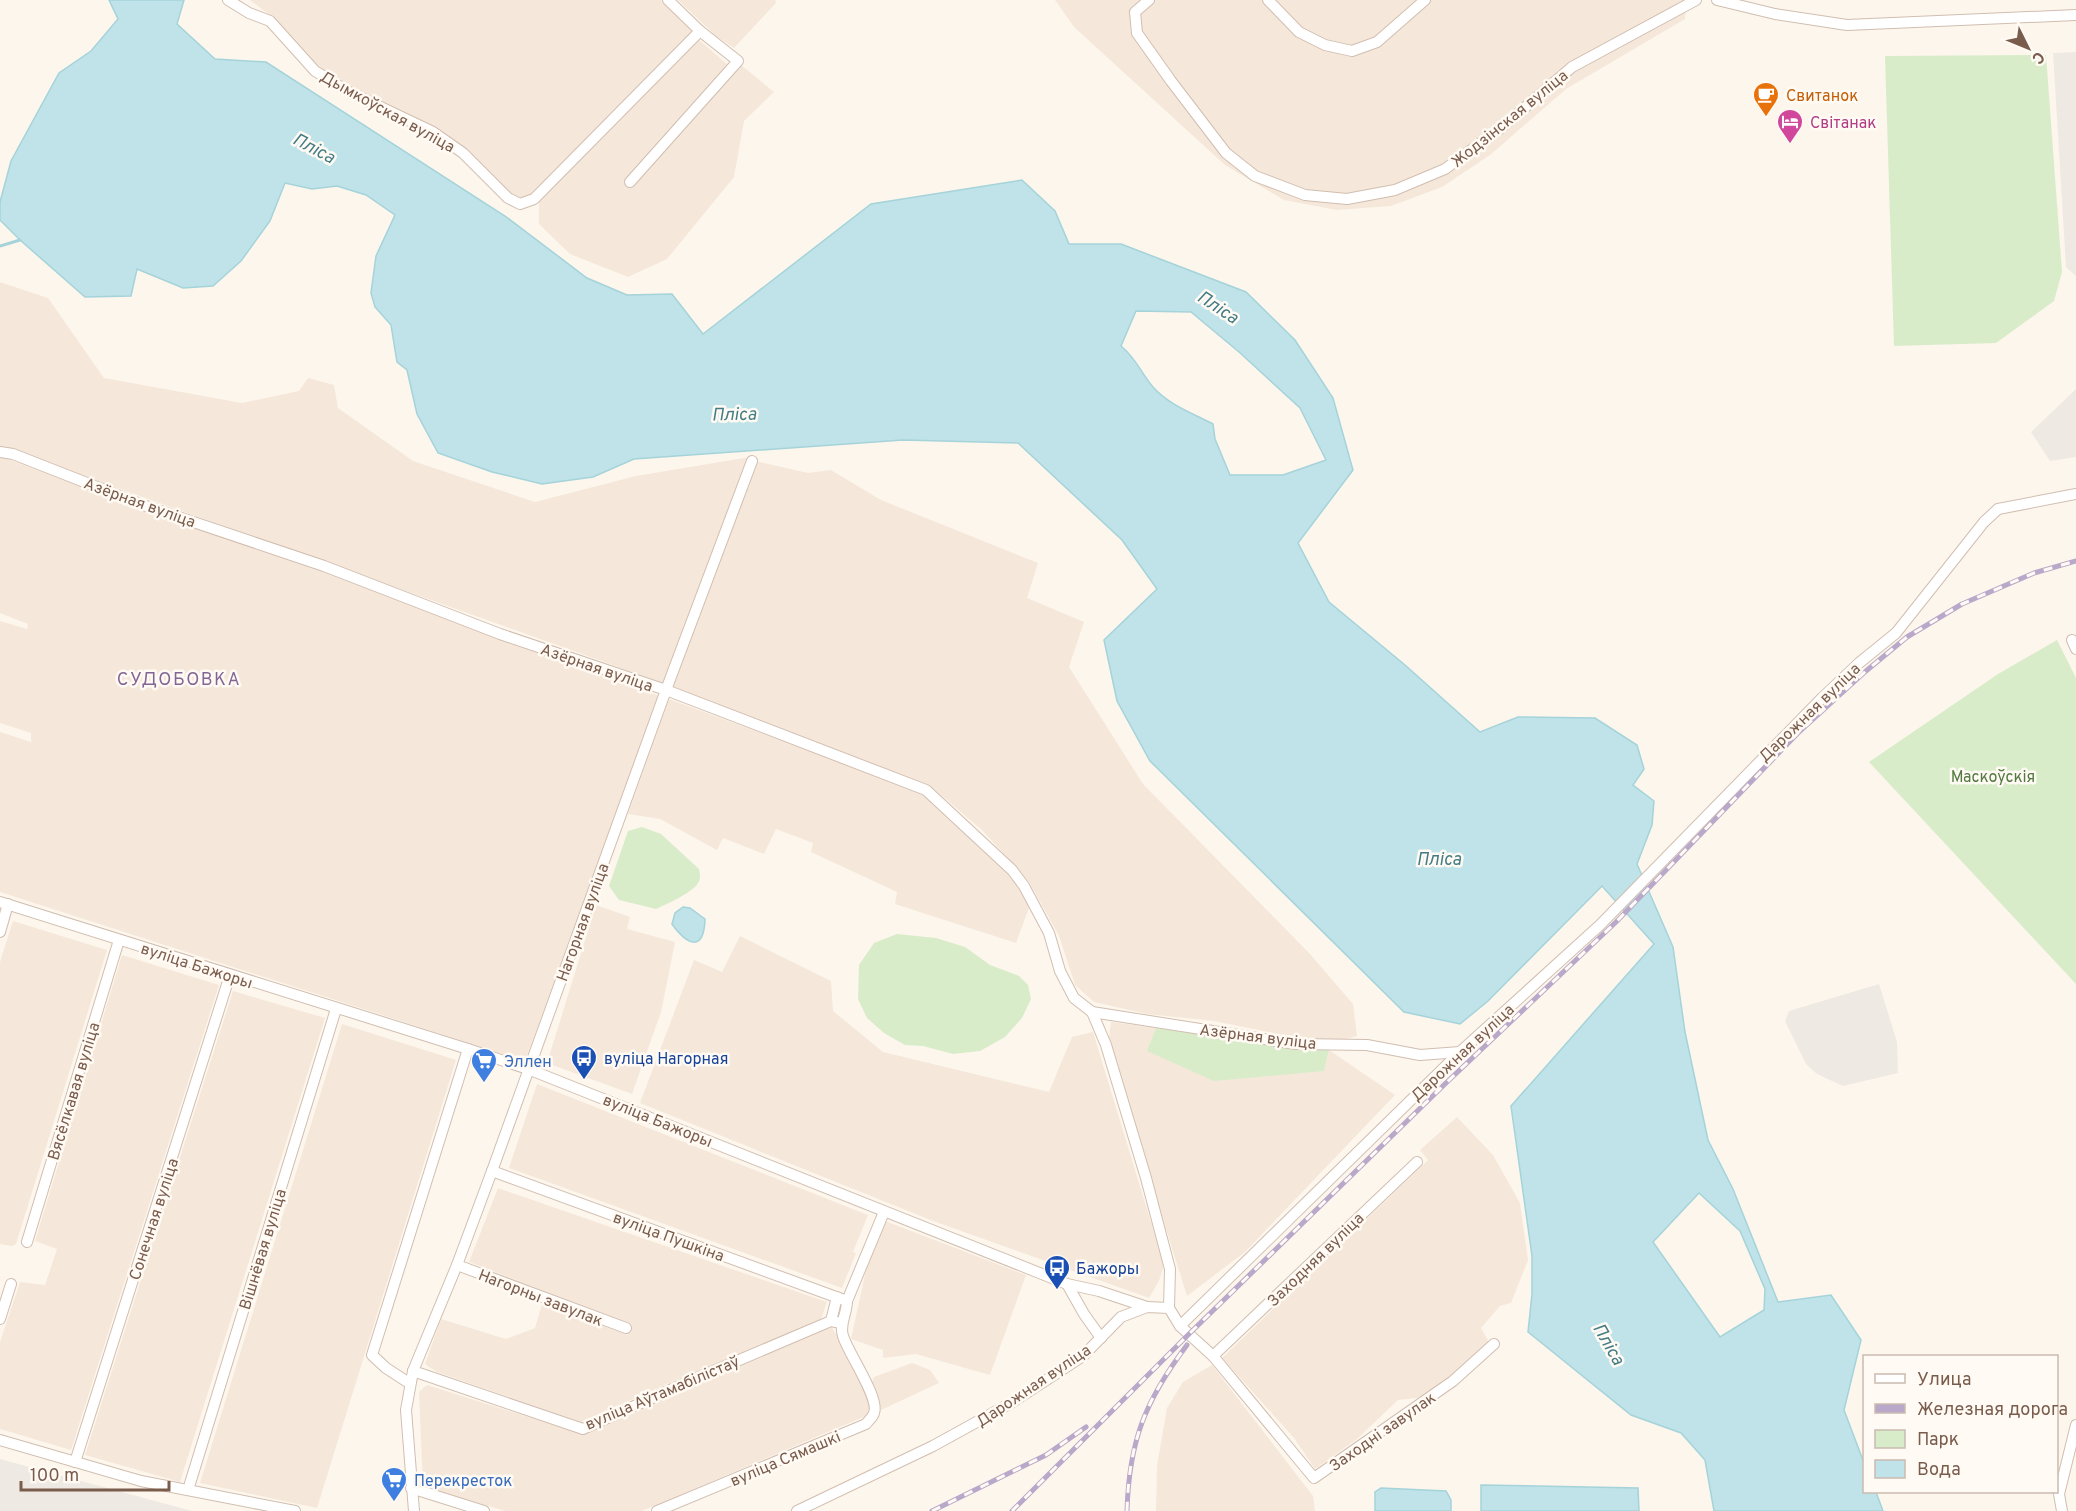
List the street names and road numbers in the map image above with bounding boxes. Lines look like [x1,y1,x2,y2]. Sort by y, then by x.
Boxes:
street label: Жодзінская вуліца [1448,66,1573,173]
street label: Дымкоўская вуліца [316,67,458,158]
street label: Азёрная вуліца [81,474,198,533]
street label: Азёрная вуліца [538,640,655,697]
street label: Дарожная вуліца [1755,660,1866,767]
street label: Нагорная вуліца [553,861,615,985]
street label: вуліца Бажоры [138,939,255,994]
street label: Дарожная вуліца [1407,1000,1519,1107]
street label: Вясёлкавая вуліца [44,1020,105,1163]
street label: Азёрная вуліца [1198,1021,1317,1055]
street label: вуліца Бажоры [600,1091,715,1153]
street label: Сонечная вуліца [126,1156,184,1283]
street label: Вішнёвая вуліца [236,1187,292,1313]
street label: вуліца Пушкіна [610,1208,727,1267]
street label: Заходняя вуліца [1264,1209,1369,1312]
street label: Нагорны завулак [475,1266,605,1332]
street label: Дарожная вуліца [973,1341,1095,1432]
street label: вуліца Аўтамабілістаў [583,1352,743,1435]
street label: Заходні завулак [1326,1388,1440,1477]
street label: вуліца Сямашкі [728,1428,844,1492]

